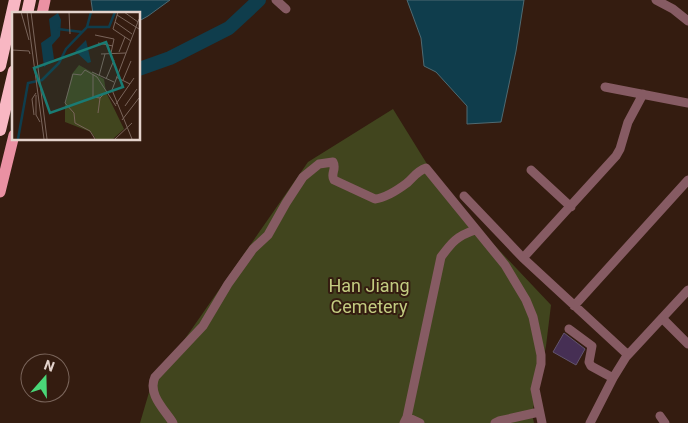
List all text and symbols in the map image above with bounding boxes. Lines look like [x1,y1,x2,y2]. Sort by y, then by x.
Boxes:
inset map [12,12,140,140]
park label: Han Jiang Cemetery [328,275,410,317]
north arrow [20,353,70,403]
text: N [42,357,57,375]

